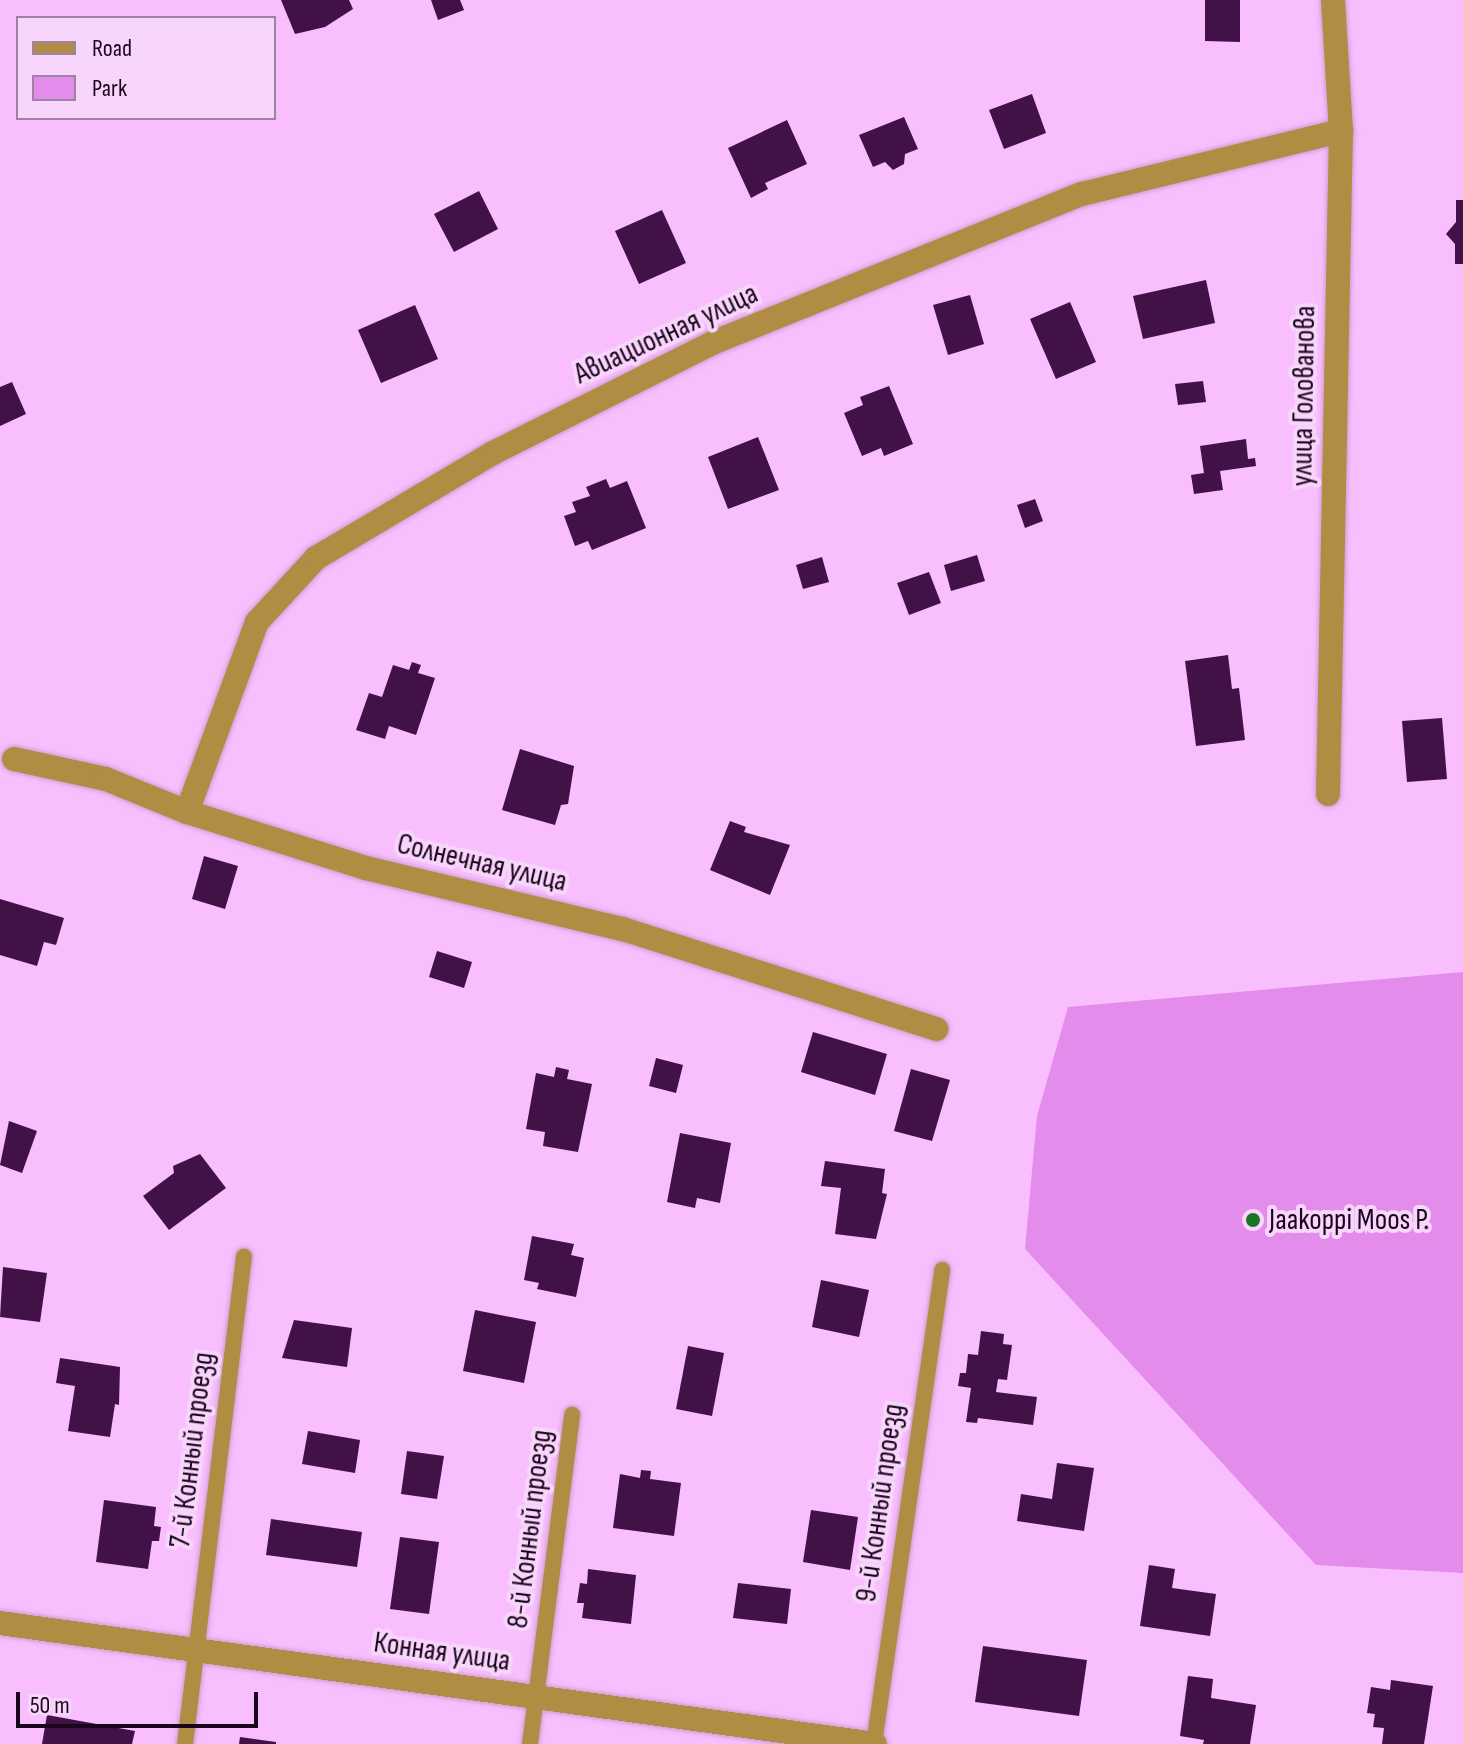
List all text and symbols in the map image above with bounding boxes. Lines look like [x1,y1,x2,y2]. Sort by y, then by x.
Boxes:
legend [16,16,276,120]
text: Road [92,34,132,63]
text: Park [92,74,127,103]
street label: Авиационная улица [568,276,764,392]
street label: улица Голованова [1284,305,1324,487]
street label: Солнечная улица [394,826,570,900]
place label: Jaakoppi Moos P. [1269,1202,1429,1238]
marker: Jaakoppi Moos P. [1244,1211,1262,1229]
street label: 7-й Конный проезд [162,1350,222,1550]
street label: 9-й Конный проезд [848,1402,912,1604]
street label: 8-й Конный проезд [500,1428,560,1630]
street label: Конная улица [371,1625,513,1679]
scale bar [20,1676,262,1726]
text: 50 m [30,1691,70,1720]

